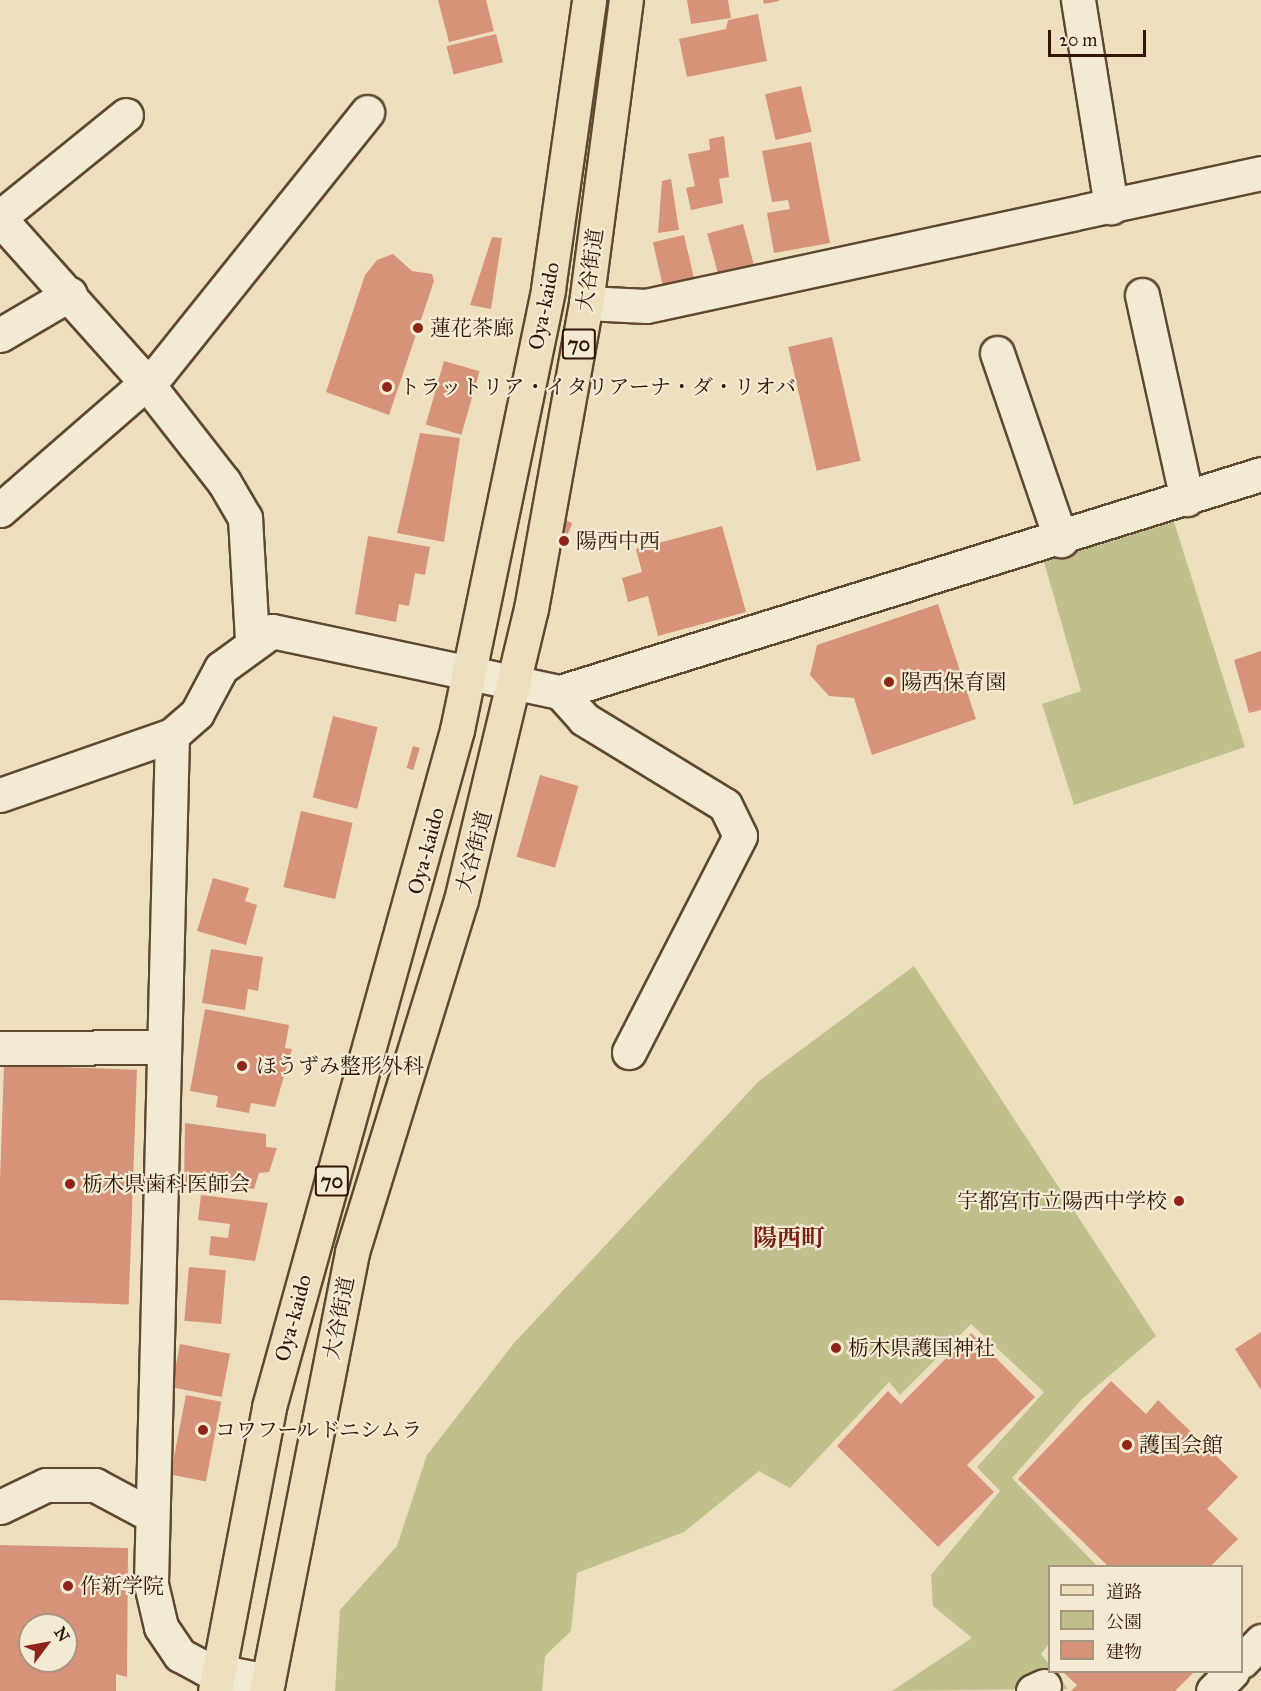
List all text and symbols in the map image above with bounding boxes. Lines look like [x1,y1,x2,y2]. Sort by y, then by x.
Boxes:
scale bar [1051,18,1148,56]
text: 20 m [1059,29,1097,51]
street label: 大谷街道 [572,227,608,313]
street label: Oya-kaido [523,260,565,352]
place label: 蓮花茶廊 [430,315,514,341]
marker: 蓮花茶廊 [411,321,425,335]
road number: 70 [561,327,597,361]
place label: トラットリア・イタリアーナ・ダ・リオバ [399,374,797,400]
marker: トラットリア・イタリアーナ・ダ・リオバ [380,380,394,394]
place label: 陽西中西 [576,528,660,554]
marker: 陽西中西 [557,534,571,548]
place label: 陽西保育園 [901,669,1006,695]
marker: 陽西保育園 [882,675,896,689]
street label: Oya-kaido [402,805,450,897]
street label: 大谷街道 [451,808,497,896]
place label: ほうずみ整形外科 [256,1053,424,1079]
marker: ほうずみ整形外科 [233,1057,251,1075]
road number: 70 [314,1164,350,1198]
place label: 栃木県歯科医師会 [82,1171,250,1197]
marker: 栃木県歯科医師会 [63,1177,77,1191]
place label: 宇都宮市立陽西中学校 [957,1188,1167,1214]
marker: 宇都宮市立陽西中学校 [1172,1194,1186,1208]
district label: 陽西町 [753,1225,825,1253]
street label: Oya-kaido [269,1272,317,1364]
street label: 大谷街道 [319,1274,359,1362]
place label: 栃木県護国神社 [848,1335,995,1361]
marker: 栃木県護国神社 [829,1341,843,1355]
place label: コワフールドニシムラ [215,1417,424,1443]
marker: コワフールドニシムラ [196,1423,210,1437]
place label: 護国会館 [1139,1432,1223,1458]
marker: 護国会館 [1120,1438,1134,1452]
legend [1048,1565,1243,1673]
place label: 作新学院 [80,1573,164,1599]
marker: 作新学院 [61,1579,75,1593]
text: 道路 [1106,1581,1142,1603]
text: 公園 [1106,1611,1142,1633]
north arrow [18,1613,78,1673]
text: N [50,1623,74,1645]
text: 建物 [1106,1641,1142,1663]

